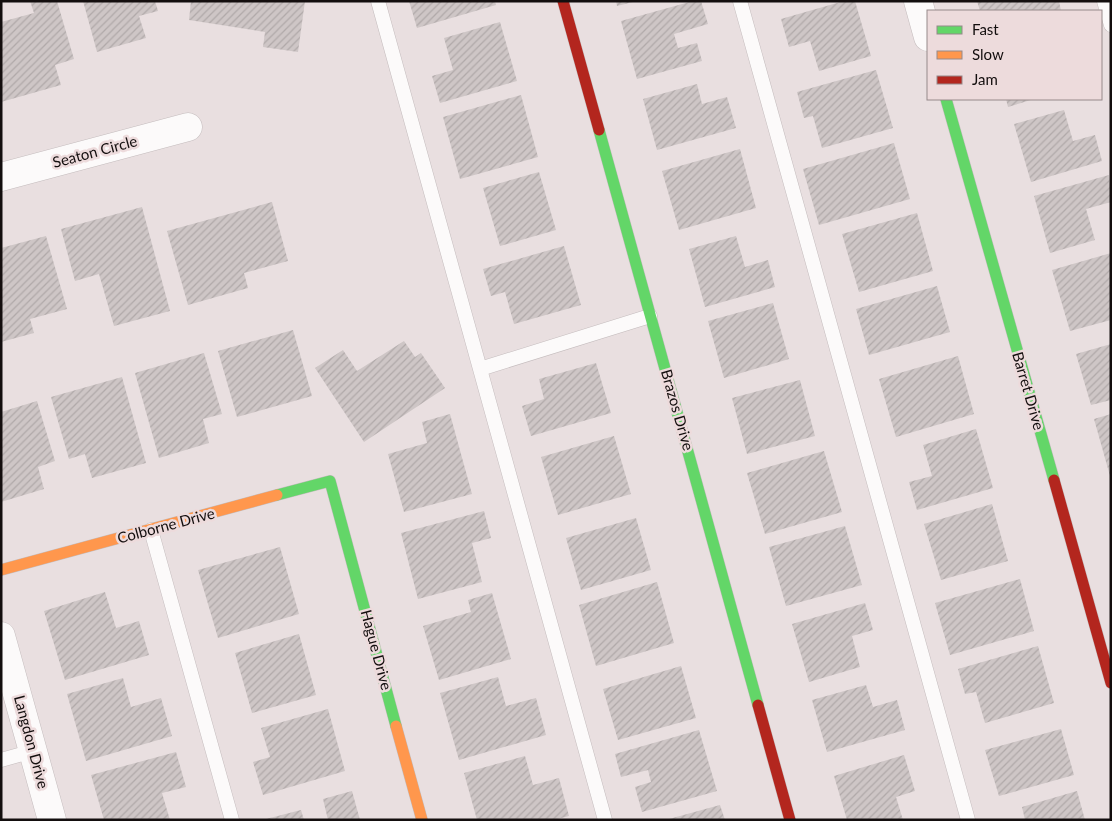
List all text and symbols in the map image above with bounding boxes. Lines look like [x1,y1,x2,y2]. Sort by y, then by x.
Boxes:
legend [927,10,1102,100]
text: Fast [972,20,999,38]
text: Slow [972,45,1004,63]
text: Jam [972,70,998,88]
street label: Seaton Circle [50,131,139,171]
street label: Barret Drive [1009,350,1049,432]
street label: Brazos Drive [658,367,698,452]
street label: Colborne Drive [115,503,217,547]
street label: Hague Drive [358,608,396,692]
street label: Langdon Drive [11,693,53,791]

